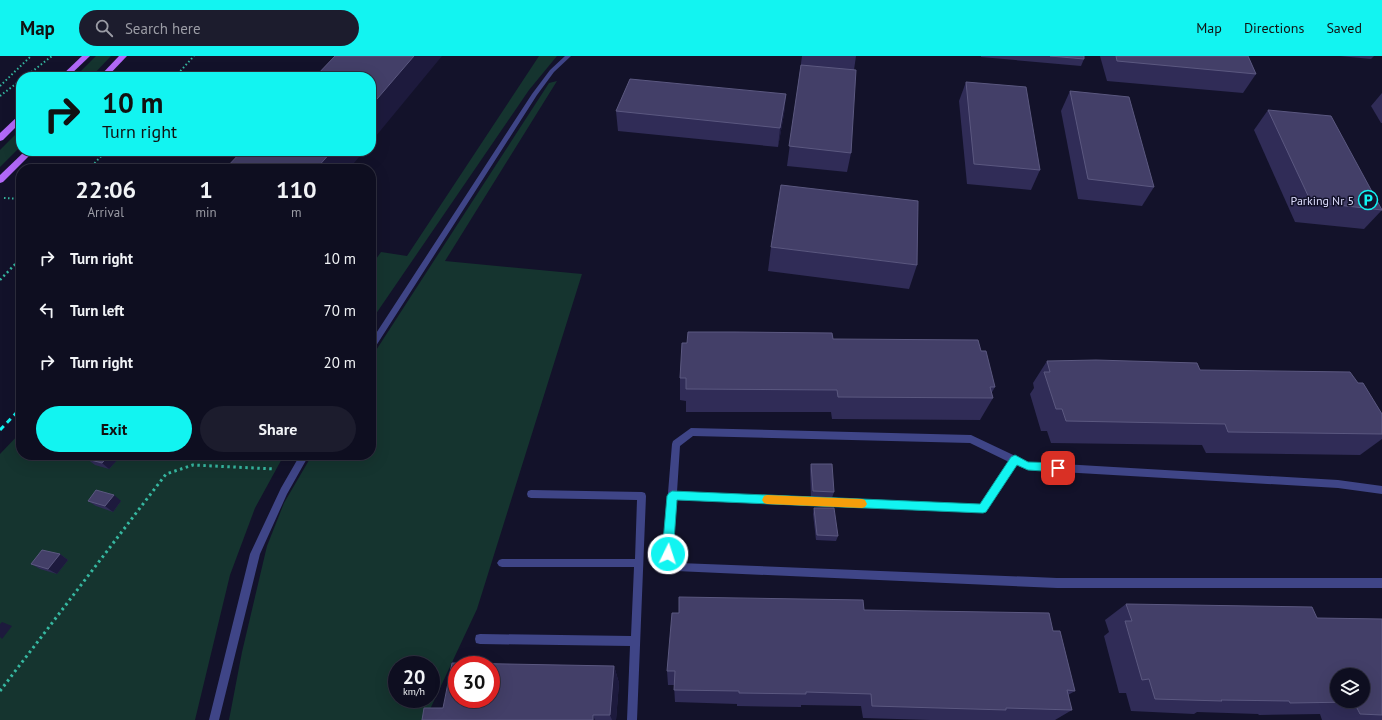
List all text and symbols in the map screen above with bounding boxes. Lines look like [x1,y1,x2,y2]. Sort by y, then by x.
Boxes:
search box [79,10,359,46]
text: Map [20,16,55,40]
icon: search [93,17,115,39]
text: Search here [125,19,201,38]
text: Map [1196,19,1222,37]
text: Directions [1244,19,1304,37]
text: Saved [1326,19,1362,37]
text: 10 m [102,84,163,121]
icon: right [36,88,88,140]
text: Turn right [102,120,177,143]
text: 22:06 [75,174,136,205]
text: 1 [199,174,213,205]
text: 110 [276,174,317,205]
parking icon: Parking Nr 5 [1357,189,1379,211]
place label: Parking Nr 5 [1291,193,1354,208]
text: Arrival [88,204,124,221]
text: min [195,204,217,221]
text: m [291,204,302,221]
icon: right [36,247,58,269]
text: Turn right [70,249,133,268]
text: 10 m [323,249,356,268]
icon: left [36,299,58,321]
text: Turn left [70,301,124,320]
text: 70 m [323,301,356,320]
icon: right [36,351,58,373]
text: Turn right [70,353,133,372]
text: 20 m [323,353,356,372]
button: Exit [36,406,192,452]
button: Share [200,406,356,452]
pin [1041,451,1075,485]
icon: arrive [1047,457,1069,479]
position arrow [647,533,689,575]
speed limit sign: 30 [448,656,500,708]
text: 20 [403,664,425,690]
map controls [1330,668,1370,708]
button: layers [1330,668,1370,708]
text: km/h [403,685,425,698]

